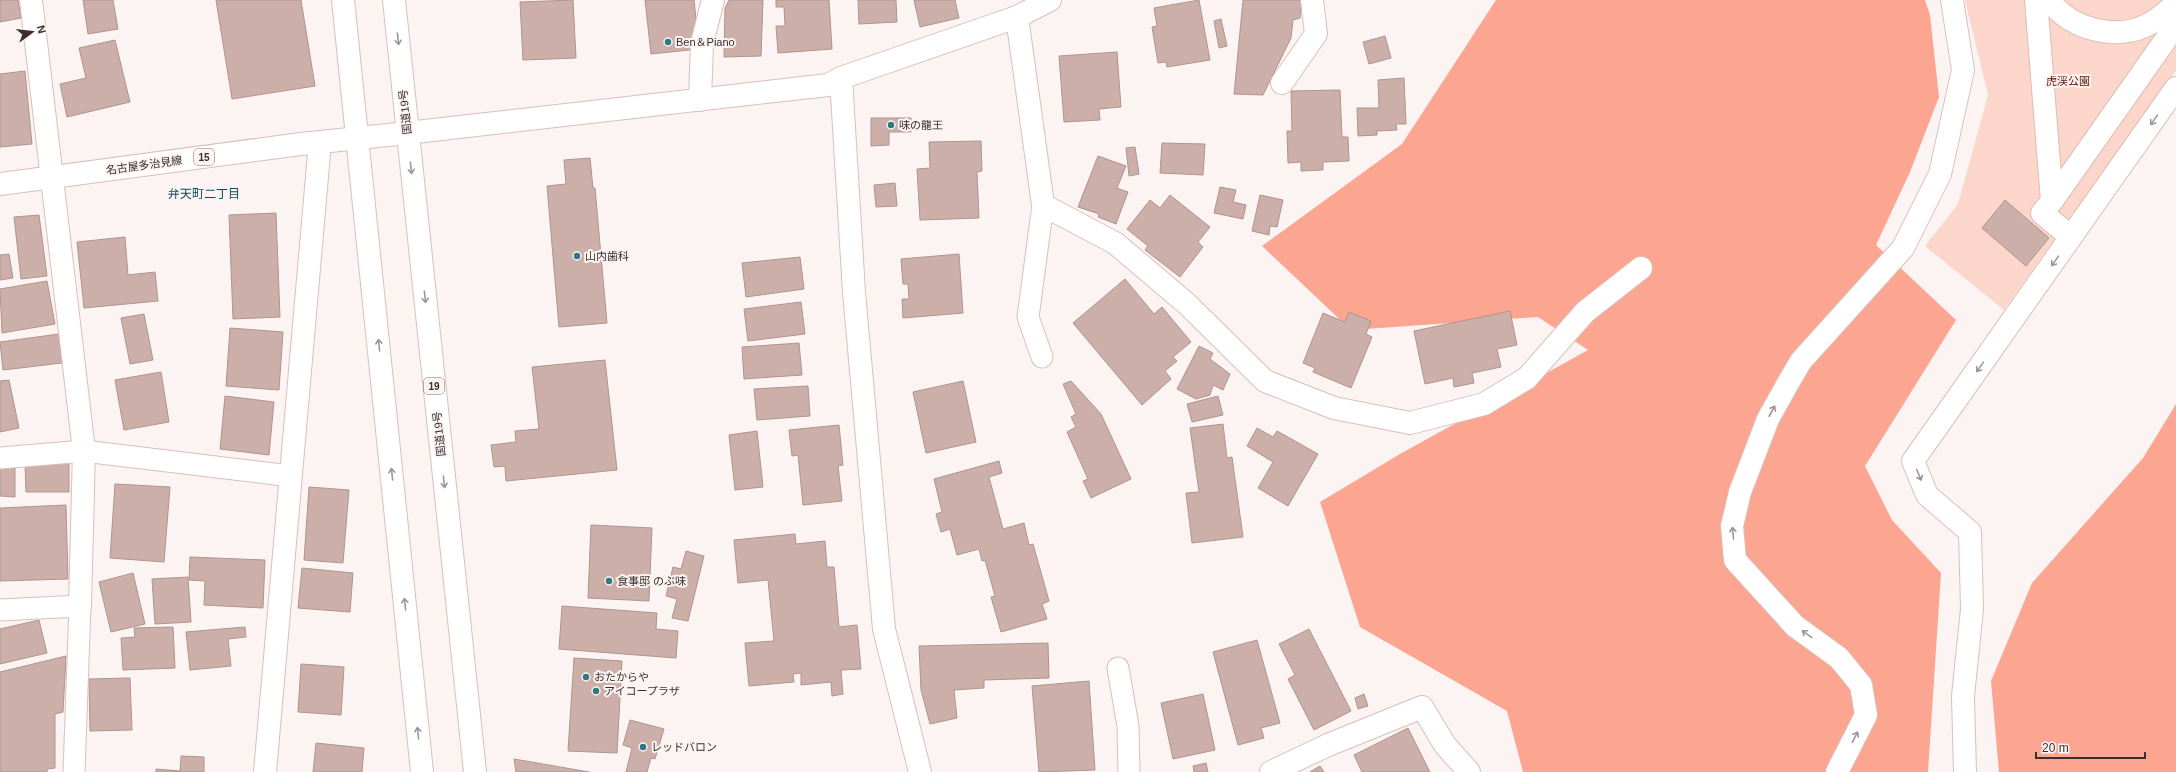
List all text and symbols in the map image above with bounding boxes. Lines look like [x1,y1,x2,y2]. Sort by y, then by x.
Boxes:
north arrow [12,12,52,52]
text: N [35,24,48,35]
one-way arrow [394,32,401,45]
place label: Ben＆Piano [676,36,735,48]
marker: Ben＆Piano [663,37,673,47]
park label: 虎渓公園 [2046,75,2090,87]
street label: 国道19号 [397,89,413,135]
one-way arrow [2150,115,2158,126]
place label: 味の龍王 [899,119,943,131]
marker: 味の龍王 [886,120,896,130]
road number: 15 [194,149,214,165]
street label: 名古屋多治見線 [105,154,183,176]
one-way arrow [407,161,415,174]
district label: 弁天町二丁目 [168,187,240,201]
place label: 山内歯科 [585,250,629,262]
marker: 山内歯科 [572,251,582,261]
one-way arrow [2050,255,2059,266]
one-way arrow [421,290,429,303]
one-way arrow [376,339,383,352]
one-way arrow [1976,362,1984,373]
road number: 19 [424,378,444,394]
one-way arrow [1769,405,1777,417]
street label: 国道19号 [431,411,447,457]
one-way arrow [389,468,396,481]
one-way arrow [1916,468,1923,480]
one-way arrow [441,475,448,488]
one-way arrow [1729,527,1736,540]
place label: 食事邸 のぶ味 [617,575,686,587]
marker: 食事邸 のぶ味 [604,576,614,586]
one-way arrow [402,598,409,611]
one-way arrow [1801,630,1812,638]
place label: おたからや [594,671,649,683]
marker: おたからや [581,672,591,682]
place label: アイコープラザ [604,685,680,697]
marker: アイコープラザ [591,686,601,696]
one-way arrow [415,727,422,740]
one-way arrow [1851,731,1859,743]
scale bar [2036,734,2145,760]
place label: レッドバロン [651,741,717,753]
text: 20 m [2042,741,2069,755]
marker: レッドバロン [638,742,648,752]

